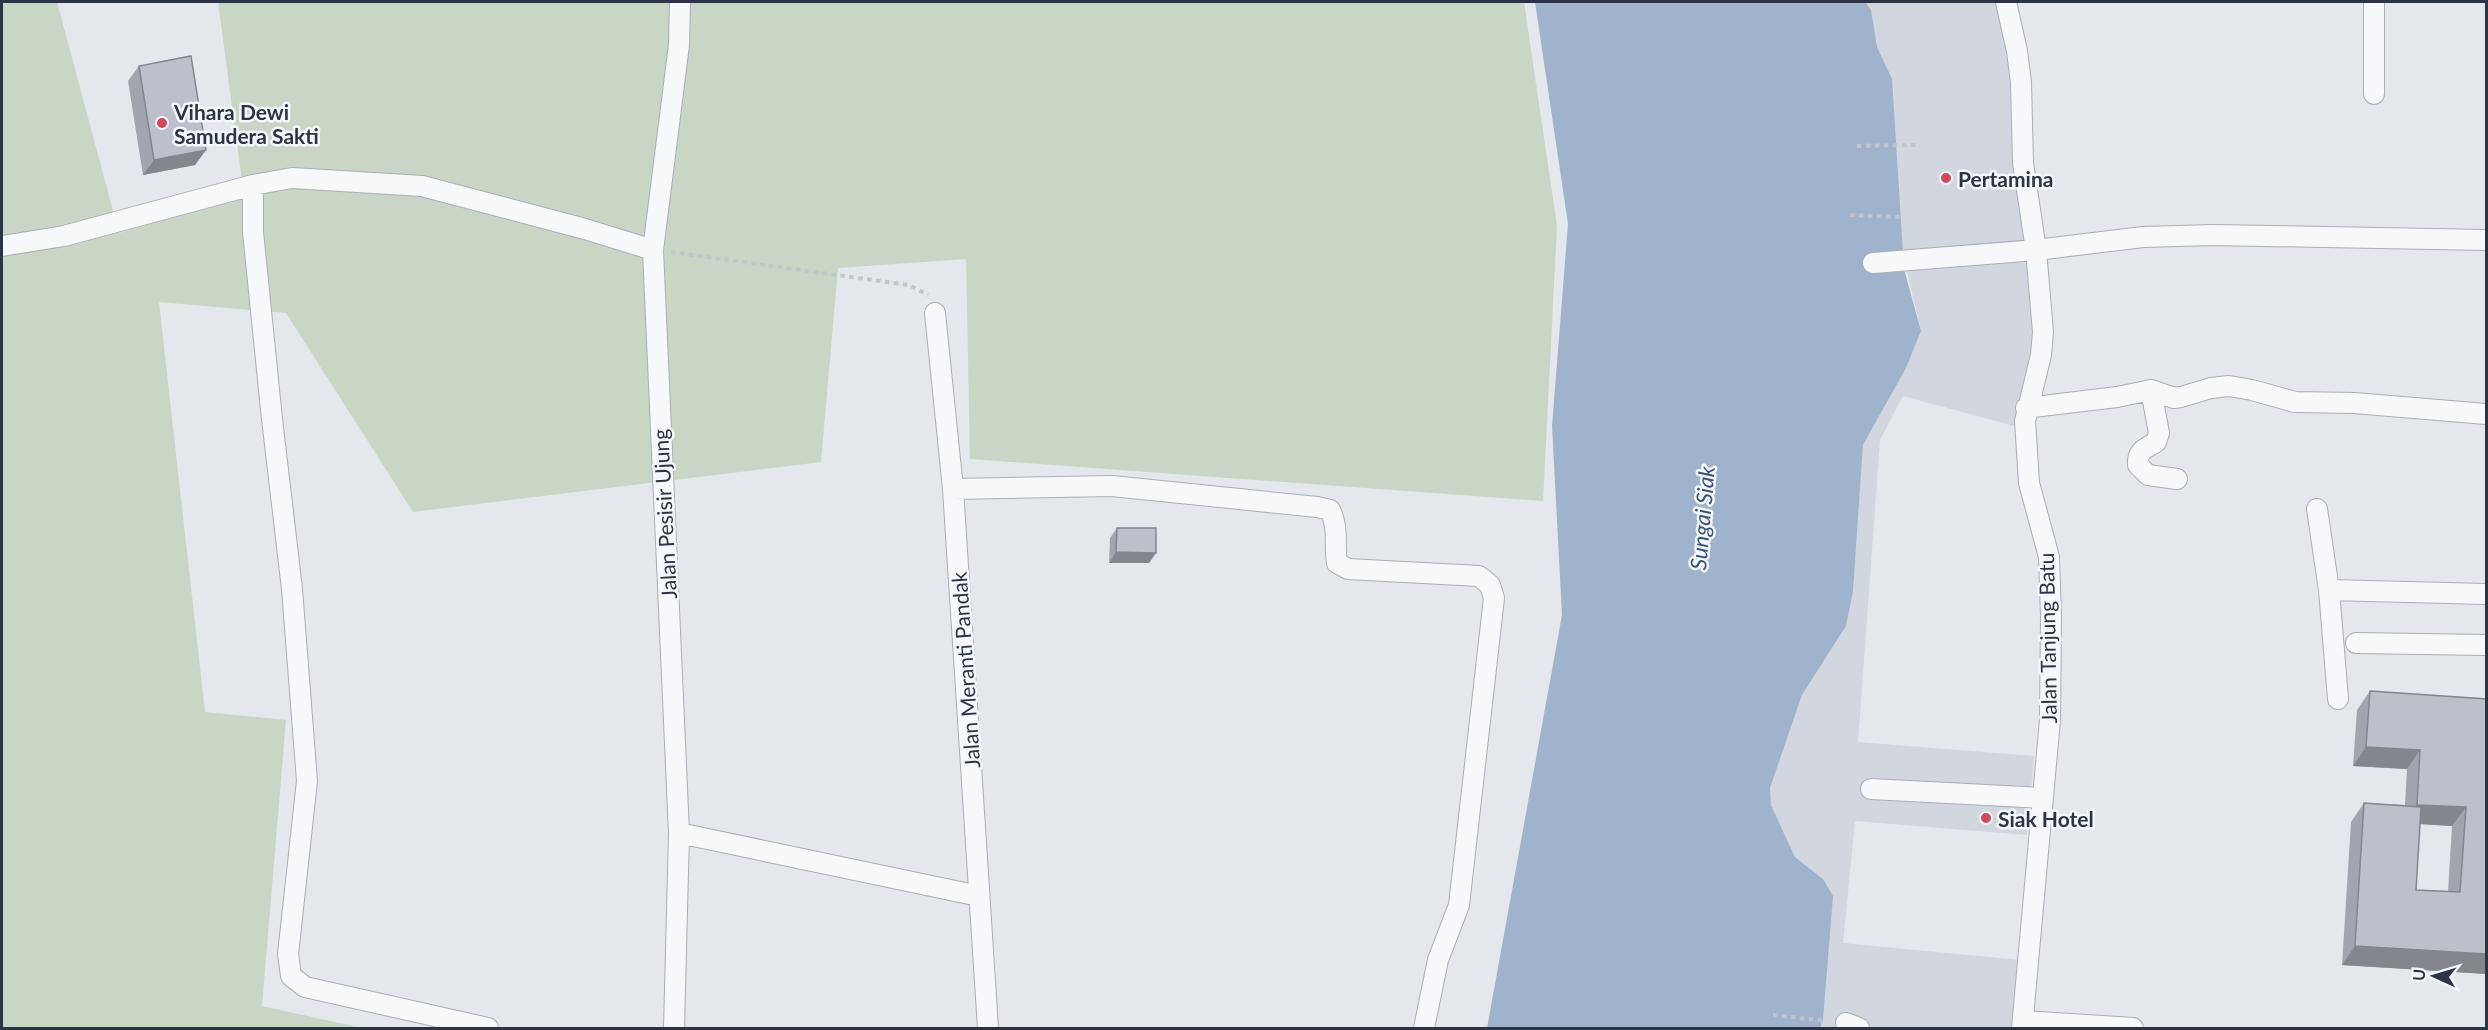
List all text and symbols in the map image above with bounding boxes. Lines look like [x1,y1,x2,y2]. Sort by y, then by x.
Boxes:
place label: Vihara Dewi Samudera Sakti [173,99,319,148]
marker: Vihara Dewi Samudera Sakti [155,116,169,130]
place label: Pertamina [1958,166,2053,191]
marker: Pertamina [1939,171,1953,185]
street label: Jalan Pesisir Ujung [647,428,681,600]
water label: Sungai Siak [1684,465,1720,571]
street label: Jalan Tanjung Batu [2033,552,2061,724]
street label: Jalan Meranti Pandak [946,571,984,769]
place label: Siak Hotel [1998,806,2094,831]
marker: Siak Hotel [1979,811,1993,825]
north arrow [2404,946,2464,1006]
text: U [2409,968,2428,982]

